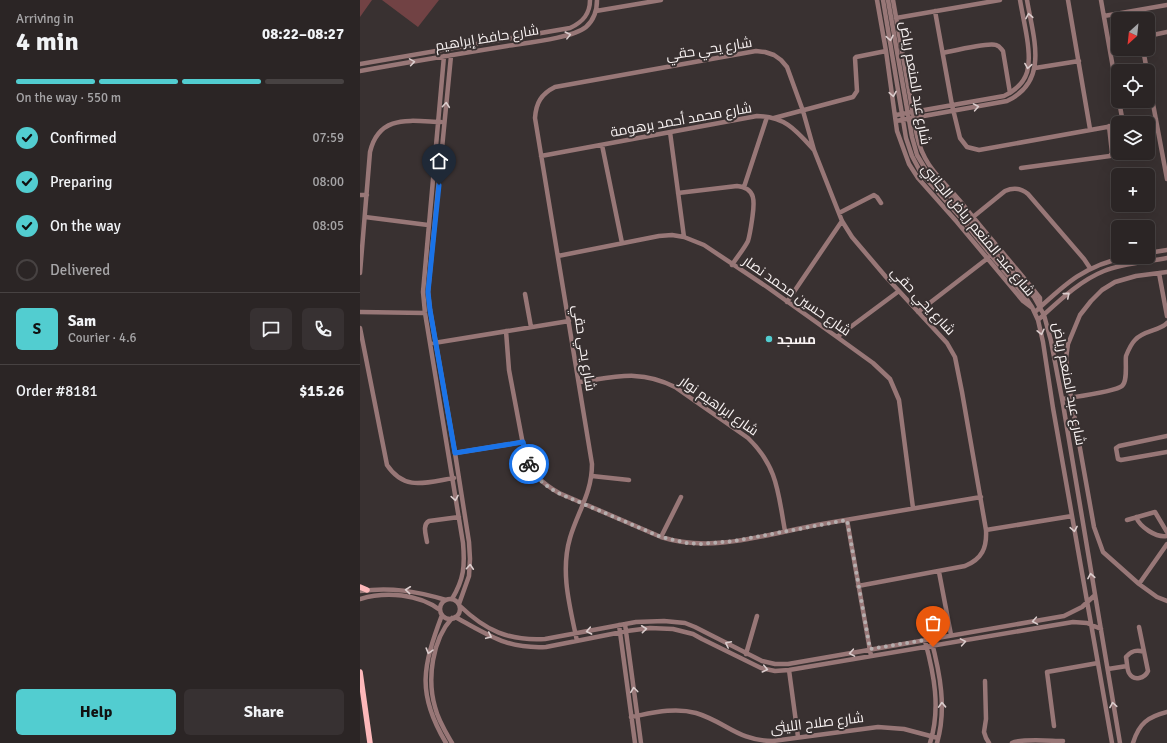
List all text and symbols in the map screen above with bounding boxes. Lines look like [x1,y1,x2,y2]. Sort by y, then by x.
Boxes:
text: Arriving in [16,11,74,27]
north arrow [1111,12,1155,56]
map controls [1111,12,1155,264]
one-way arrow [1026,13,1034,19]
street label: شارع عبد المنعم رياض [895,20,934,146]
street label: شارع حافظ إبراهيم [434,21,540,56]
text: 08:22–08:27 [262,25,344,43]
text: 4 min [16,26,79,58]
one-way arrow [564,31,571,40]
street label: شارع يحي حقي [665,34,754,67]
one-way arrow [885,35,894,42]
one-way arrow [409,58,415,67]
one-way arrow [1024,63,1033,69]
button: locate [1111,64,1155,108]
text: On the way · 550 m [16,90,121,106]
one-way arrow [888,91,897,97]
street label: شارع محمد أحمد برهومة [609,98,753,141]
one-way arrow [442,102,451,108]
one-way arrow [973,104,979,112]
button: layers [1111,116,1155,160]
icon: check [16,127,38,149]
text: Confirmed [50,129,117,147]
text: 07:59 [312,130,344,146]
pin [422,144,456,185]
icon: home [428,150,450,172]
street label: شارع عبد المنعم رياض الجانبي [915,160,1038,302]
button: + [1111,168,1155,212]
icon: check [16,171,38,193]
text: Preparing [50,173,113,191]
text: 08:00 [312,174,344,190]
icon: check [16,215,38,237]
text: On the way [50,217,121,235]
text: 08:05 [312,218,344,234]
button: − [1111,220,1155,264]
street label: شارع حسين محمد نصار [739,252,854,340]
text: Delivered [50,261,110,279]
street label: شارع يحي حقي [885,263,959,341]
one-way arrow [1063,292,1070,299]
street label: شارع يحي حقي [566,304,599,393]
button: chat [250,308,292,350]
button: phone [302,308,344,350]
text: Sam [68,312,96,330]
text: S [33,320,41,338]
street label: شارع عبد المنعم رياض [1048,321,1089,447]
one-way arrow [1036,329,1044,335]
text: Courier · 4.6 [68,330,137,346]
place label: مسجد [777,331,816,348]
marker: مسجد [764,334,774,344]
street label: شارع ابراهيم نوار [675,372,762,440]
text: Order #8181 [16,382,98,400]
text: $15.26 [299,382,344,400]
courier [509,444,549,484]
icon: bike [518,453,540,475]
one-way arrow [451,495,459,501]
one-way arrow [1069,526,1078,532]
one-way arrow [465,564,474,570]
one-way arrow [1088,573,1096,579]
one-way arrow [405,586,411,595]
pin [916,606,950,647]
icon: bag [922,612,944,634]
one-way arrow [1032,616,1038,624]
one-way arrow [641,625,647,634]
one-way arrow [586,626,593,635]
one-way arrow [485,631,493,639]
one-way arrow [960,638,966,646]
one-way arrow [724,641,732,649]
one-way arrow [425,648,434,655]
one-way arrow [849,648,855,656]
one-way arrow [762,664,768,672]
one-way arrow [630,687,639,694]
button: Help [16,689,176,735]
button: Share [184,689,344,735]
one-way arrow [1109,701,1118,708]
one-way arrow [938,702,946,708]
street label: شارع صلاح الليثى [769,709,865,737]

